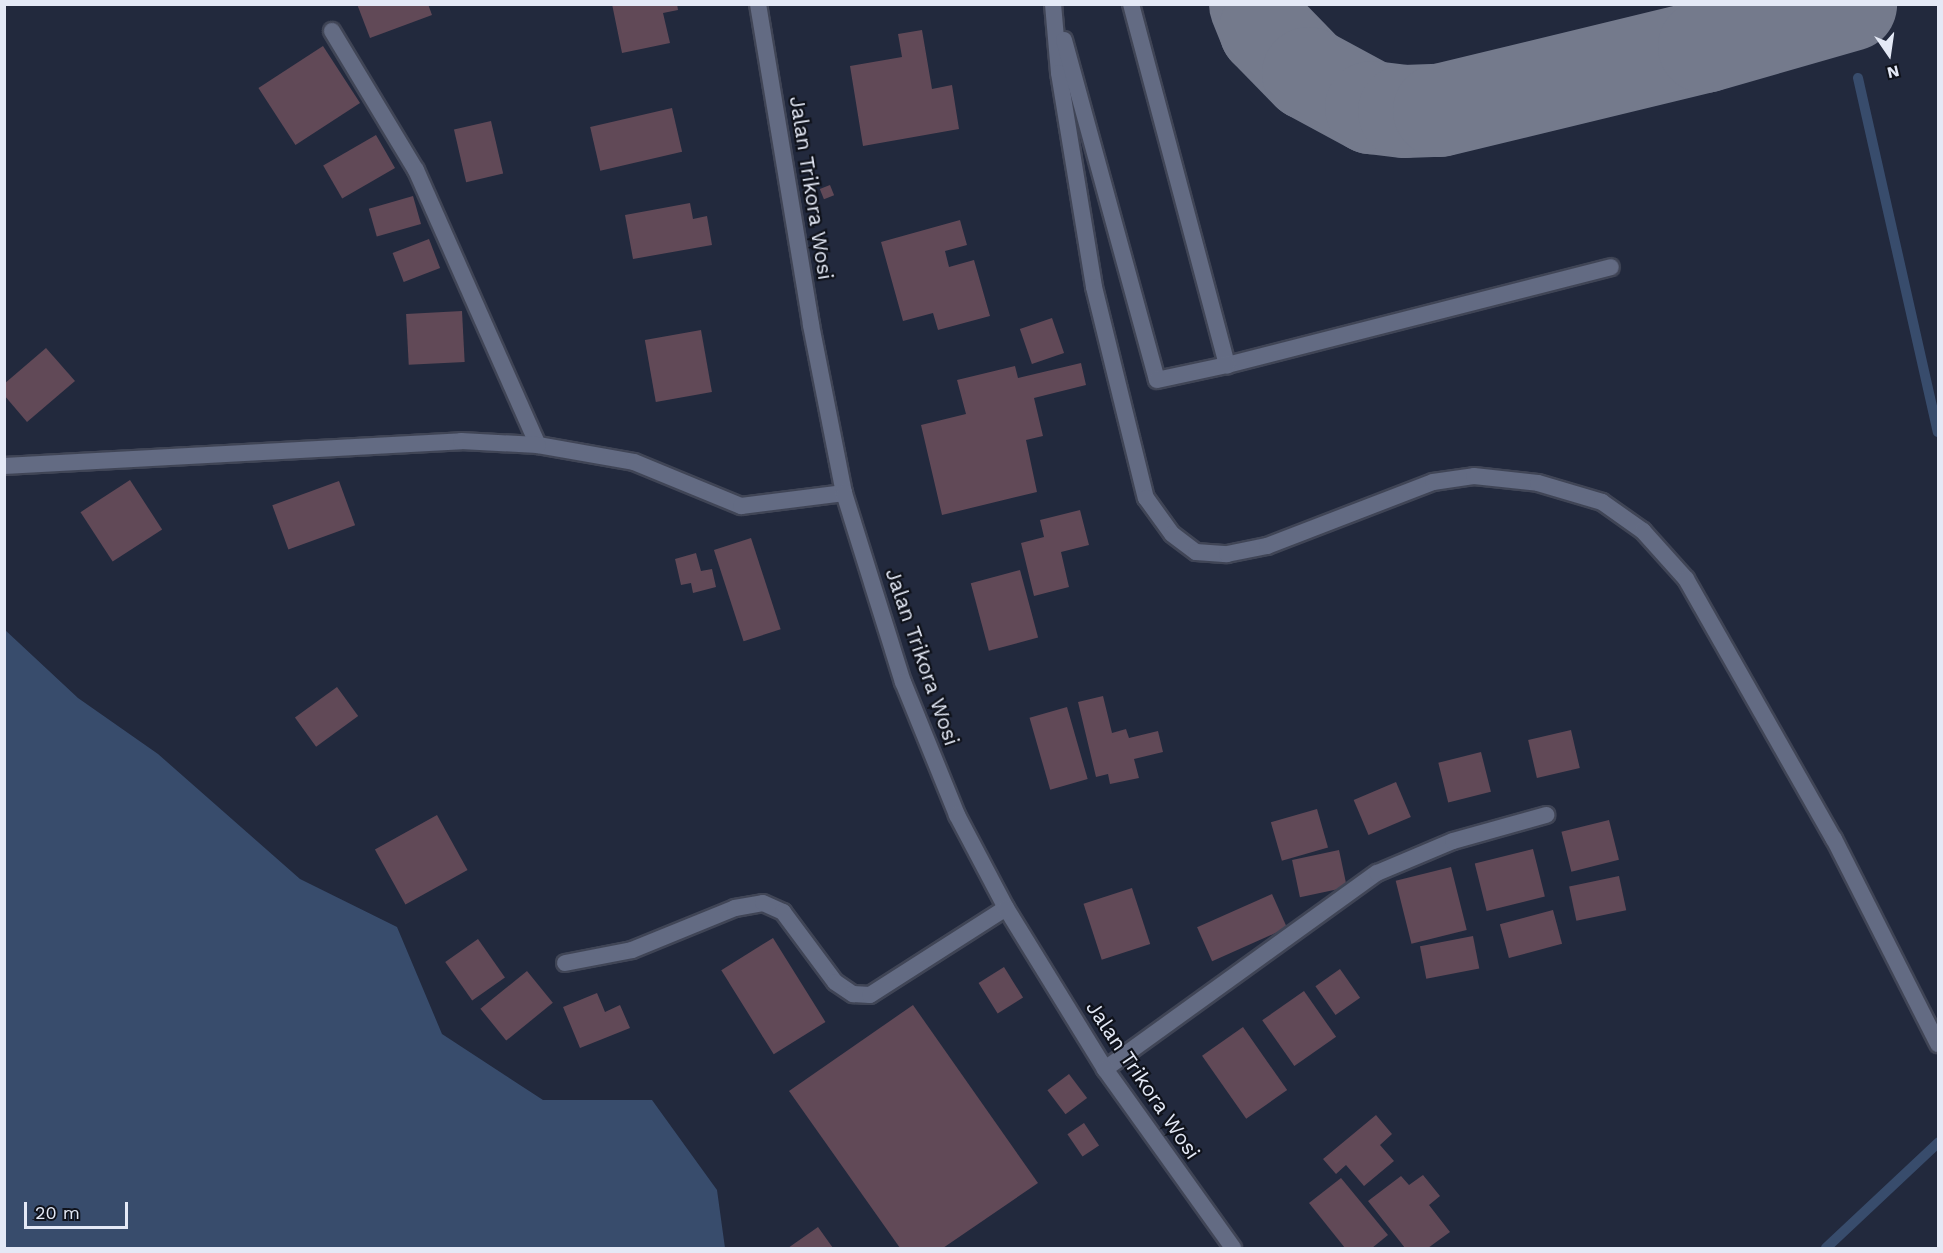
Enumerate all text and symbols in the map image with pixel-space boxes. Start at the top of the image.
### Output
north arrow [1859,24,1919,84]
text: N [1885,61,1901,83]
street label: Jalan Trikora Wosi [784,93,838,283]
street label: Jalan Trikora Wosi [880,564,964,750]
street label: Jalan Trikora Wosi [1080,995,1206,1165]
scale bar [27,1190,130,1228]
text: 20 m [35,1202,80,1223]

